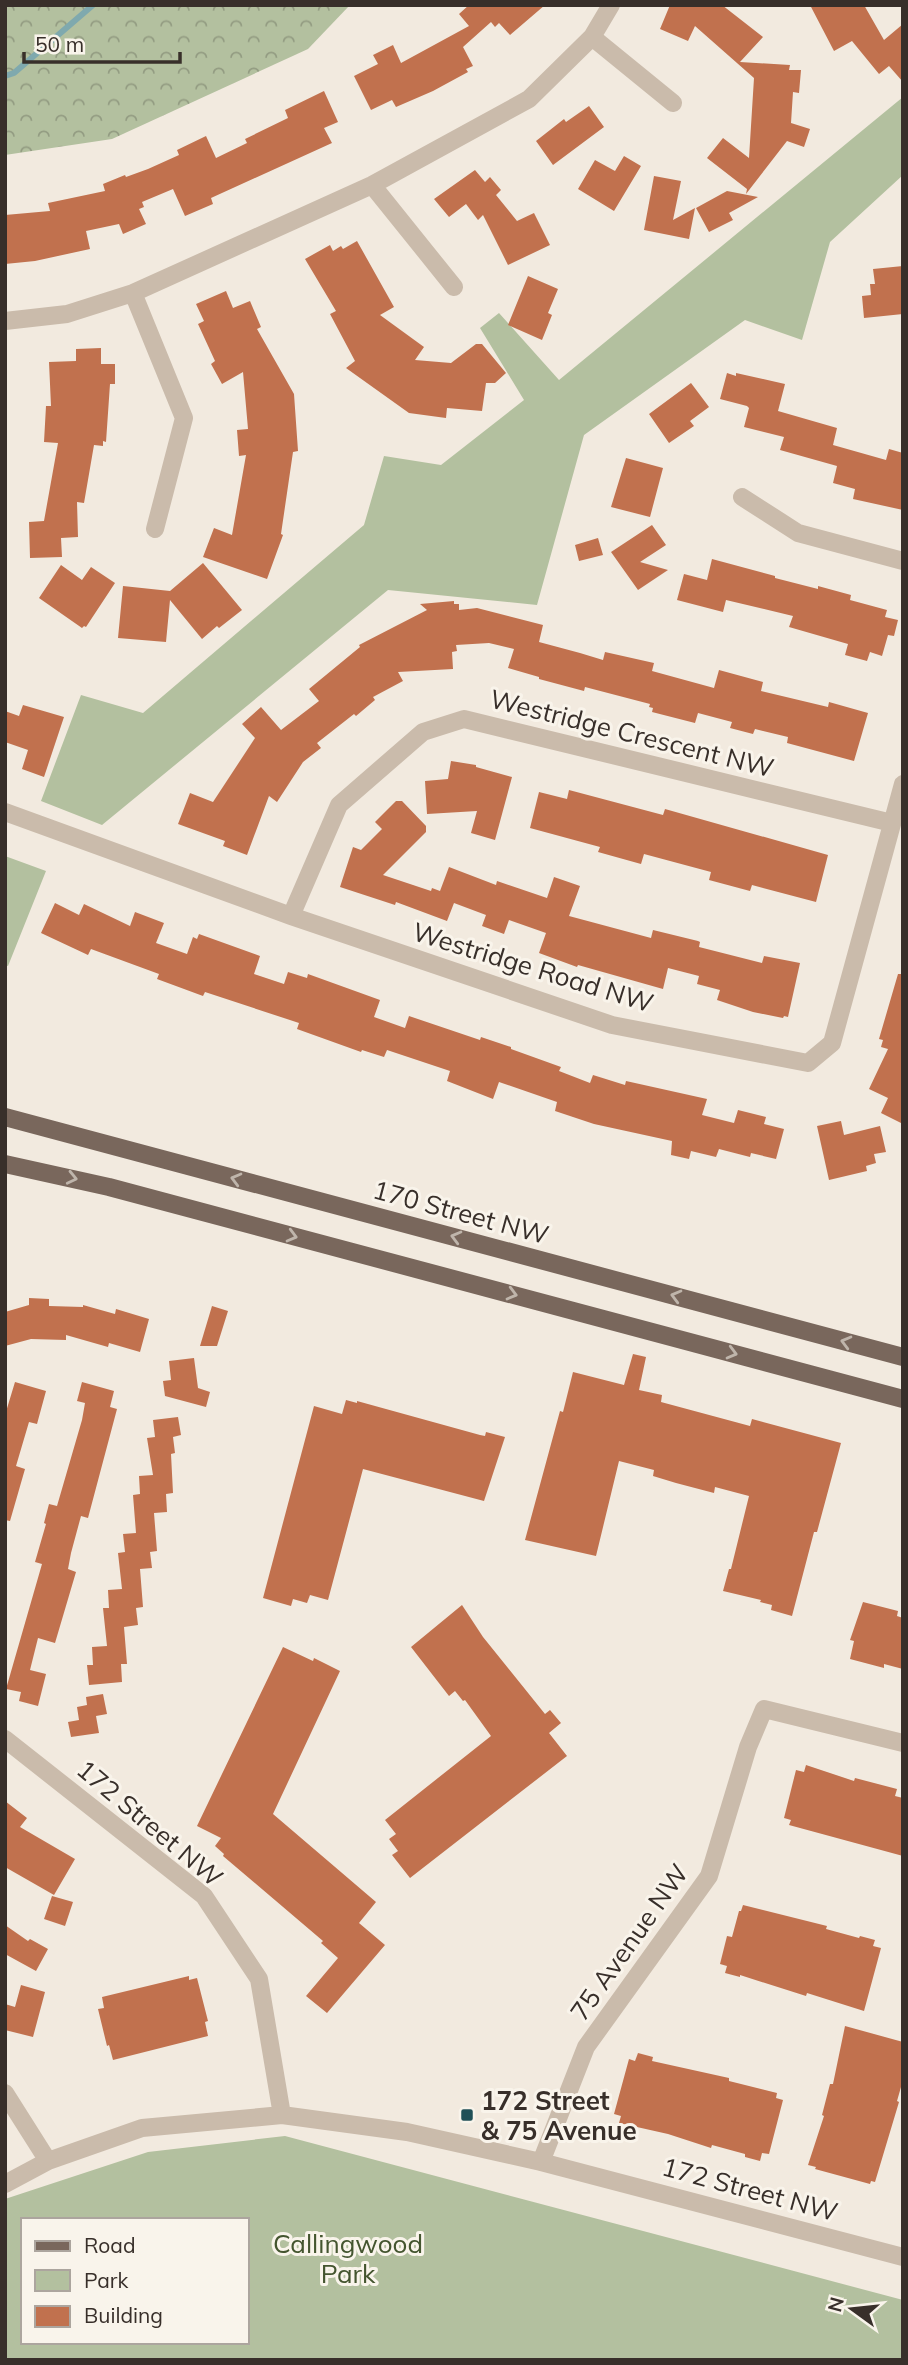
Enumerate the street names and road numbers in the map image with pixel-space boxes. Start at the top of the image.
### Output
street label: Westridge Crescent NW [487,682,778,784]
street label: Westridge Road NW [409,915,657,1019]
street label: 170 Street NW [370,1173,553,1251]
street label: 172 Street NW [70,1752,230,1894]
street label: 75 Avenue NW [563,1857,695,2027]
street label: 172 Street NW [659,2150,842,2228]

